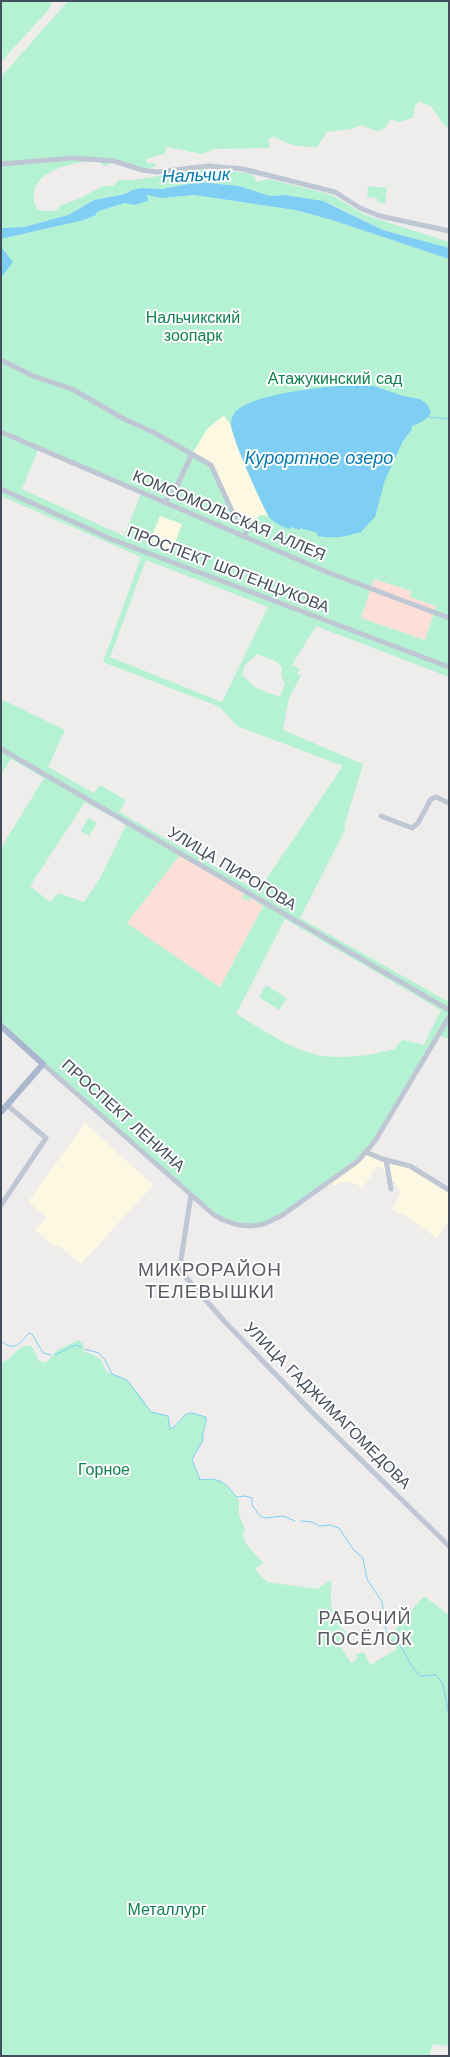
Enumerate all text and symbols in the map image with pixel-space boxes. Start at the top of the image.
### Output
water label: Нальчик [161,164,231,188]
park label: Нальчикский зоопарк [146,308,240,346]
park label: Атажукинский сад [268,369,402,389]
water label: Курортное озеро [245,448,393,470]
street label: КОМСОМОЛЬСКАЯ АЛЛЕЯ [130,467,328,565]
street label: ПРОСПЕКТ ШОГЕНЦУКОВА [124,523,332,617]
street label: УЛИЦА ПИРОГОВА [164,823,300,915]
street label: ПРОСПЕКТ ЛЕНИНА [57,1056,189,1176]
district label: МИКРОРАЙОН ТЕЛЕВЫШКИ [137,1259,283,1303]
street label: УЛИЦА ГАДЖИМАГОМЕДОВА [240,1319,414,1493]
park label: Горное [78,1460,130,1480]
district label: РАБОЧИЙ ПОСЁЛОК [316,1608,414,1650]
park label: Металлург [127,1900,207,1920]

